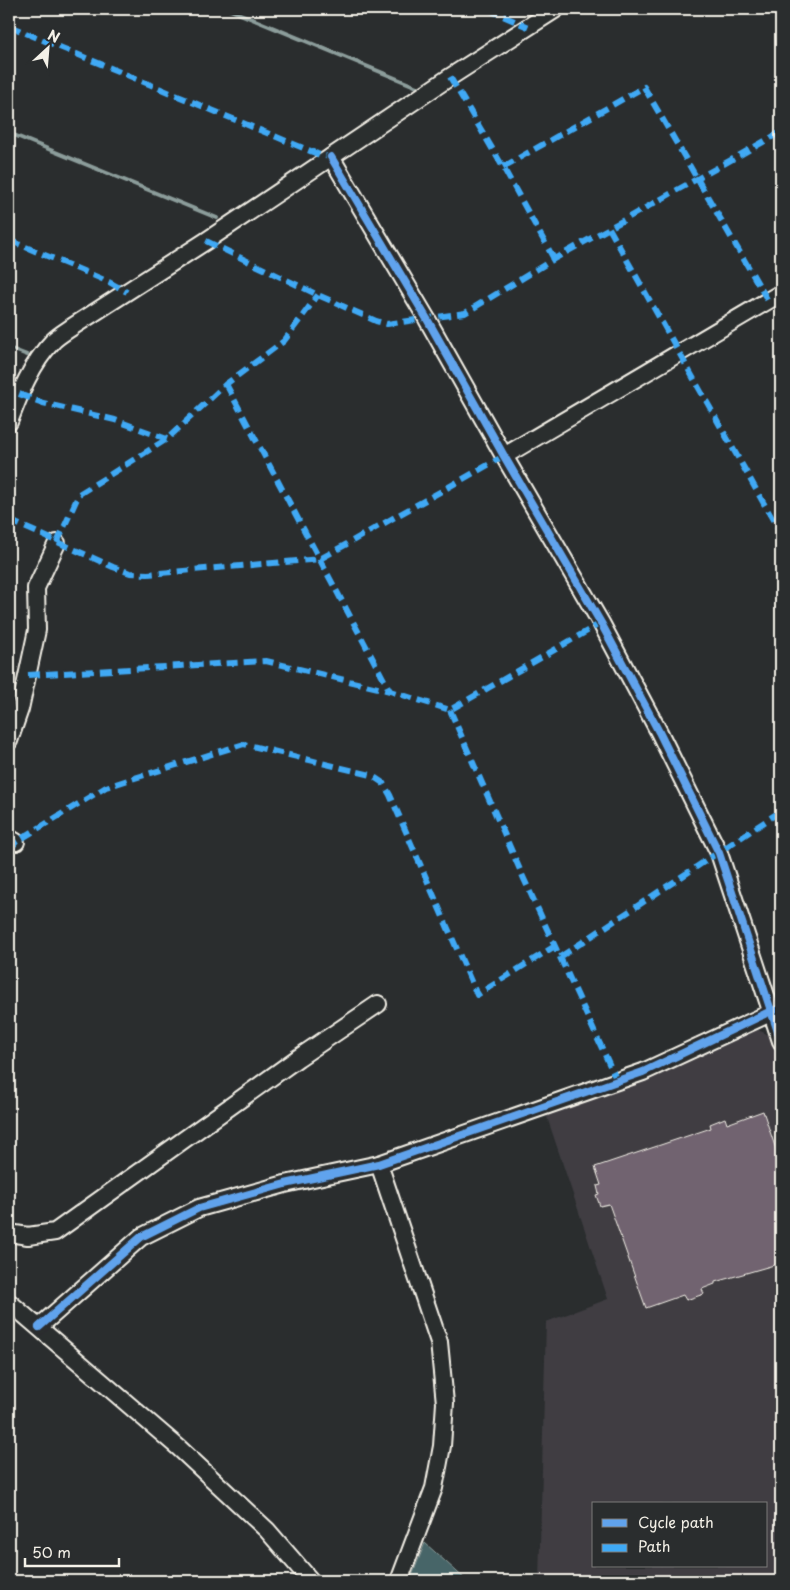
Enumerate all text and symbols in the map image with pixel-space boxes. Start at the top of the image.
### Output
north arrow [22,22,72,72]
text: N [44,24,64,48]
legend [592,1502,768,1568]
text: Cycle path [638,1510,714,1533]
text: Path [638,1534,670,1557]
scale bar [25,1535,119,1567]
text: 50 m [32,1540,71,1563]

